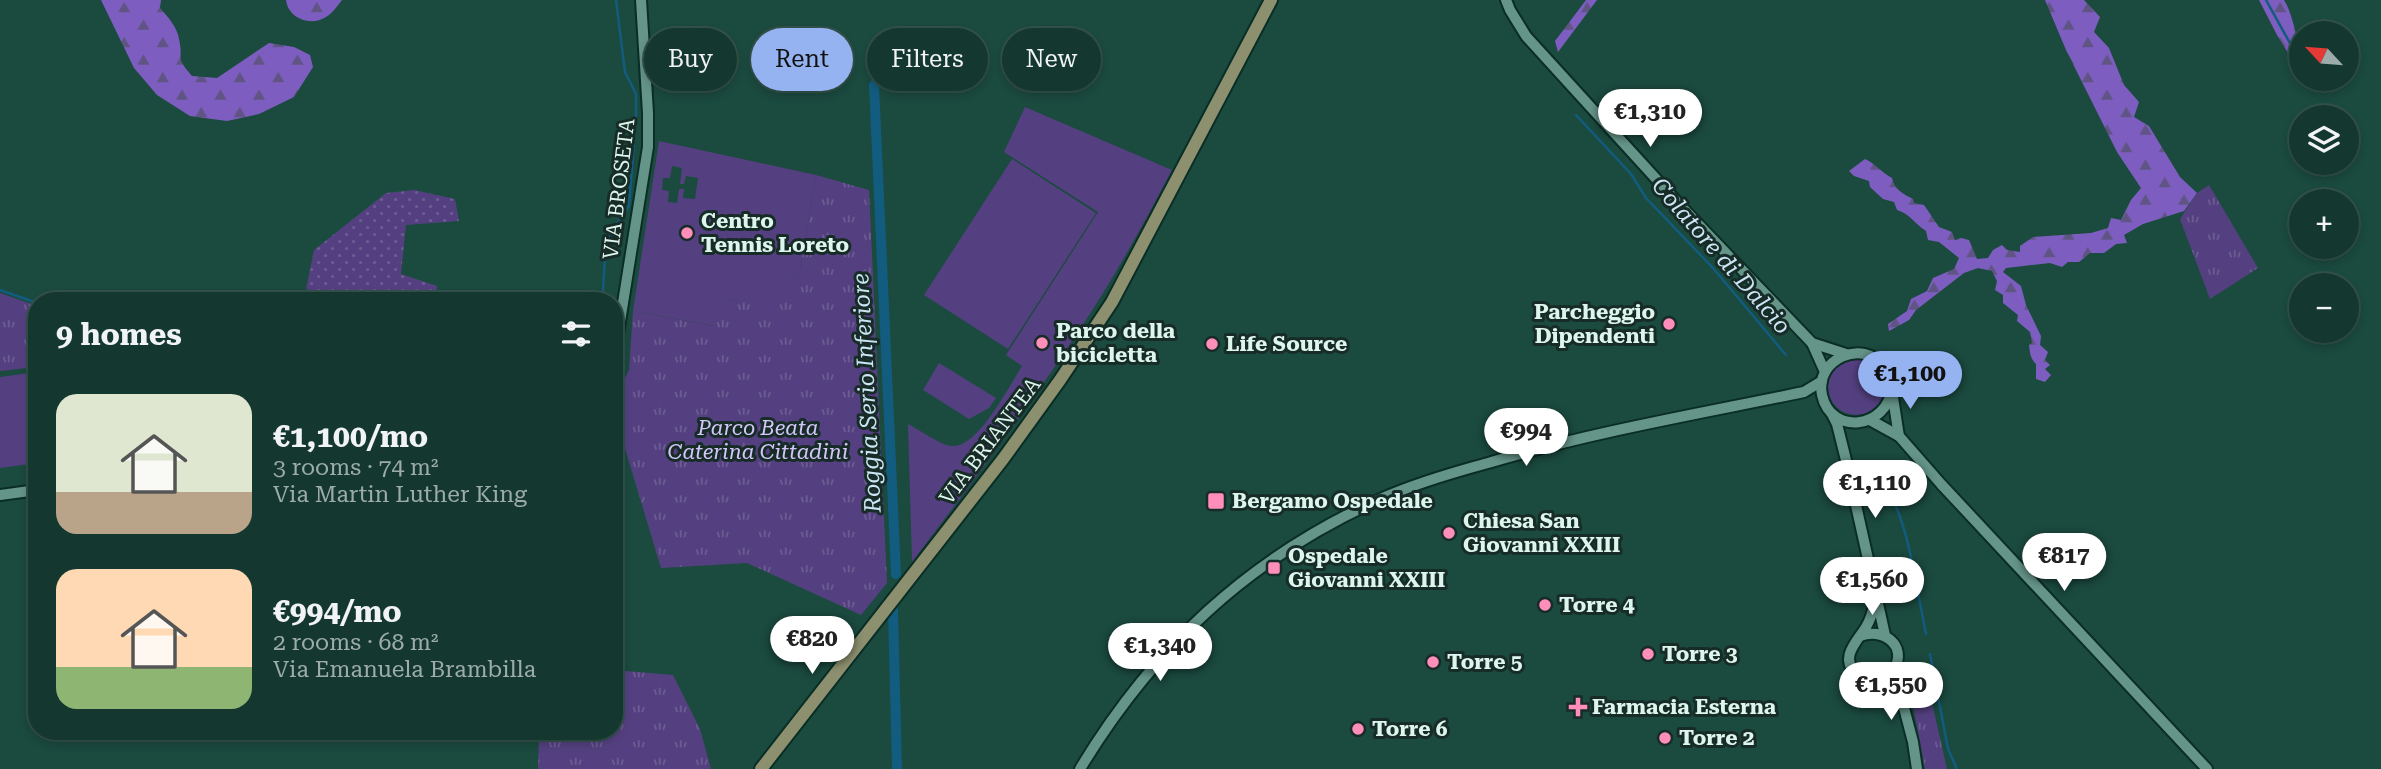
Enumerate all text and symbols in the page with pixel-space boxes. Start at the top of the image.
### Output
north arrow [2289,21,2359,91]
map controls [2289,21,2359,343]
chip: Buy [644,28,737,91]
chip: Rent [751,28,853,91]
chip: Filters [867,28,988,91]
chip: New [1002,28,1101,91]
pin: €1,310 [1593,90,1707,149]
text: €1,310 [1614,98,1686,125]
button: layers [2289,105,2359,175]
street label: VIA BROSETA [598,117,640,261]
water label: Colatore di Dalcio [1646,173,1796,339]
button: + [2289,189,2359,259]
place label: Centro Tennis Loreto [701,209,849,257]
marker: Centro Tennis Loreto [679,225,695,241]
water label: Roggia Serio Inferiore [847,273,887,514]
button: − [2289,273,2359,343]
place label: Parcheggio Dipendenti [1534,300,1655,348]
icon: filters [557,315,595,353]
marker: Parcheggio Dipendenti [1661,316,1677,332]
text: 9 homes [56,317,182,352]
place label: Parco della bicicletta [1056,319,1176,367]
place label: Life Source [1226,332,1347,356]
marker: Parco della bicicletta [1034,335,1050,351]
marker: Life Source [1204,336,1220,352]
pin: €1,100 [1853,352,1967,411]
text: €1,100 [1874,360,1946,387]
street label: VIA BRIANTEA [934,373,1046,509]
pin: €994 [1485,408,1567,468]
park label: Parco Beata Caterina Cittadini [668,416,848,464]
text: €994 [1500,417,1552,444]
text: €1,100/mo [273,419,428,454]
icon: home [112,422,196,506]
text: 3 rooms · 74 m² [273,454,439,481]
pin: €1,110 [1818,461,1932,520]
text: €1,110 [1839,469,1911,496]
text: Via Martin Luther King [273,481,527,508]
place label: Bergamo Ospedale [1232,489,1433,513]
marker: Bergamo Ospedale [1206,491,1226,511]
place label: Chiesa San Giovanni XXIII [1463,509,1620,557]
marker: Chiesa San Giovanni XXIII [1441,525,1457,541]
pin: €817 [2023,534,2105,593]
text: €817 [2038,542,2090,569]
place label: Ospedale Giovanni XXIII [1288,544,1445,592]
pin: €1,560 [1815,558,1929,617]
marker: Ospedale Giovanni XXIII [1266,560,1282,576]
text: €1,560 [1836,566,1908,593]
place label: Torre 4 [1559,593,1635,617]
text: €994/mo [273,594,402,629]
icon: home [112,597,196,681]
marker: Torre 4 [1537,597,1553,613]
pin: €820 [771,616,853,676]
pin: €1,340 [1103,624,1217,683]
text: €820 [786,625,838,652]
text: 2 rooms · 68 m² [273,629,439,656]
text: €1,340 [1124,632,1196,659]
place label: Torre 3 [1662,642,1738,666]
marker: Torre 3 [1640,646,1656,662]
place label: Torre 5 [1447,650,1523,674]
marker: Torre 5 [1425,654,1441,670]
text: Via Emanuela Brambilla [273,656,536,683]
pin: €1,550 [1834,662,1948,722]
text: €1,550 [1855,671,1927,698]
place label: Farmacia Esterna [1592,695,1777,719]
marker: Farmacia Esterna [1570,699,1586,715]
place label: Torre 6 [1372,717,1448,741]
marker: Torre 6 [1350,721,1366,737]
place label: Torre 2 [1679,726,1755,750]
marker: Torre 2 [1657,730,1673,746]

